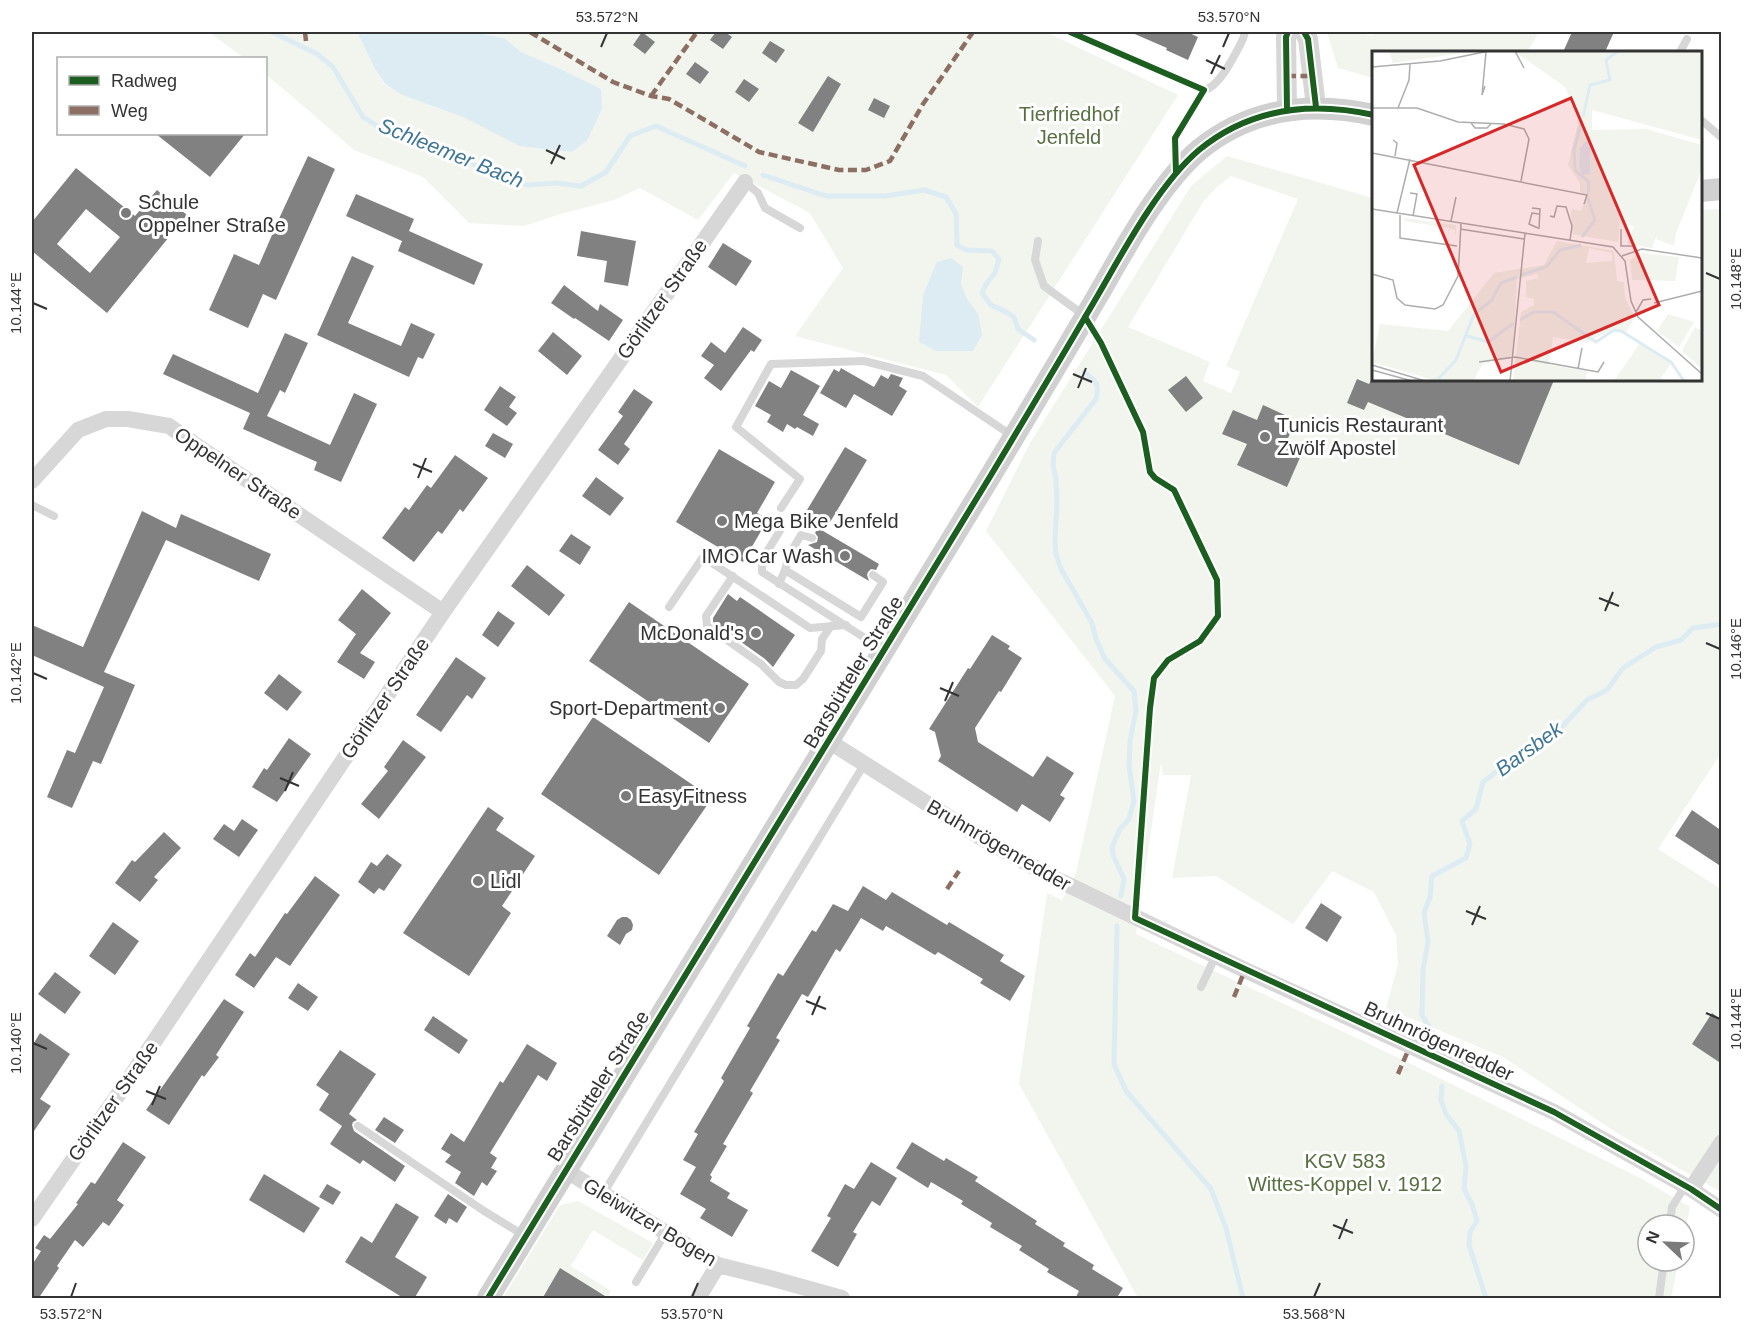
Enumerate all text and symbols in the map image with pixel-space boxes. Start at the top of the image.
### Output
text: 53.572°N [576,8,638,25]
text: 53.570°N [1198,8,1260,25]
inset map [1372,51,1702,381]
legend [57,57,267,135]
text: Radweg [111,71,177,91]
text: Weg [111,101,148,121]
park label: Tierfriedhof Jenfeld [1019,103,1120,148]
water label: Schleemer Bach [375,113,527,192]
place label: Schule Oppelner Straße [138,191,286,236]
marker: Schule Oppelner Straße [119,206,133,220]
street label: Görlitzer Straße [613,235,711,363]
text: 10.148°E [1727,248,1744,310]
text: 10.144°E [7,272,24,334]
place label: Tunicis Restaurant Zwölf Apostel [1277,414,1443,459]
street label: Oppelner Straße [171,423,305,523]
marker: Tunicis Restaurant Zwölf Apostel [1258,430,1272,444]
place label: Mega Bike Jenfeld [734,510,899,532]
marker: Mega Bike Jenfeld [715,514,729,528]
place label: IMO Car Wash [702,545,833,567]
marker: IMO Car Wash [838,549,852,563]
street label: Barsbütteler Straße [799,592,907,752]
text: 10.146°E [1727,618,1744,680]
place label: McDonald's [640,622,744,644]
marker: McDonald's [749,626,763,640]
street label: Görlitzer Straße [336,633,434,763]
text: 10.142°E [7,642,24,704]
place label: Sport-Department [549,697,708,719]
marker: Sport-Department [713,701,727,715]
water label: Barsbek [1491,716,1568,781]
place label: EasyFitness [638,785,747,807]
marker: EasyFitness [619,789,633,803]
street label: Bruhnrögenredder [923,795,1075,895]
place label: Lidl [490,870,521,892]
marker: Lidl [471,874,485,888]
text: 10.144°E [1727,988,1744,1050]
street label: Bruhnrögenredder [1361,997,1518,1085]
street label: Barsbütteler Straße [543,1007,653,1165]
text: 10.140°E [7,1012,24,1074]
street label: Görlitzer Straße [64,1037,162,1165]
park label: KGV 583 Wittes-Koppel v. 1912 [1248,1150,1442,1195]
street label: Gleiwitzer Bogen [580,1174,720,1270]
north arrow [1636,1213,1696,1273]
text: N [1643,1229,1663,1246]
text: 53.572°N [40,1305,102,1322]
text: 53.570°N [661,1305,723,1322]
text: 53.568°N [1283,1305,1345,1322]

